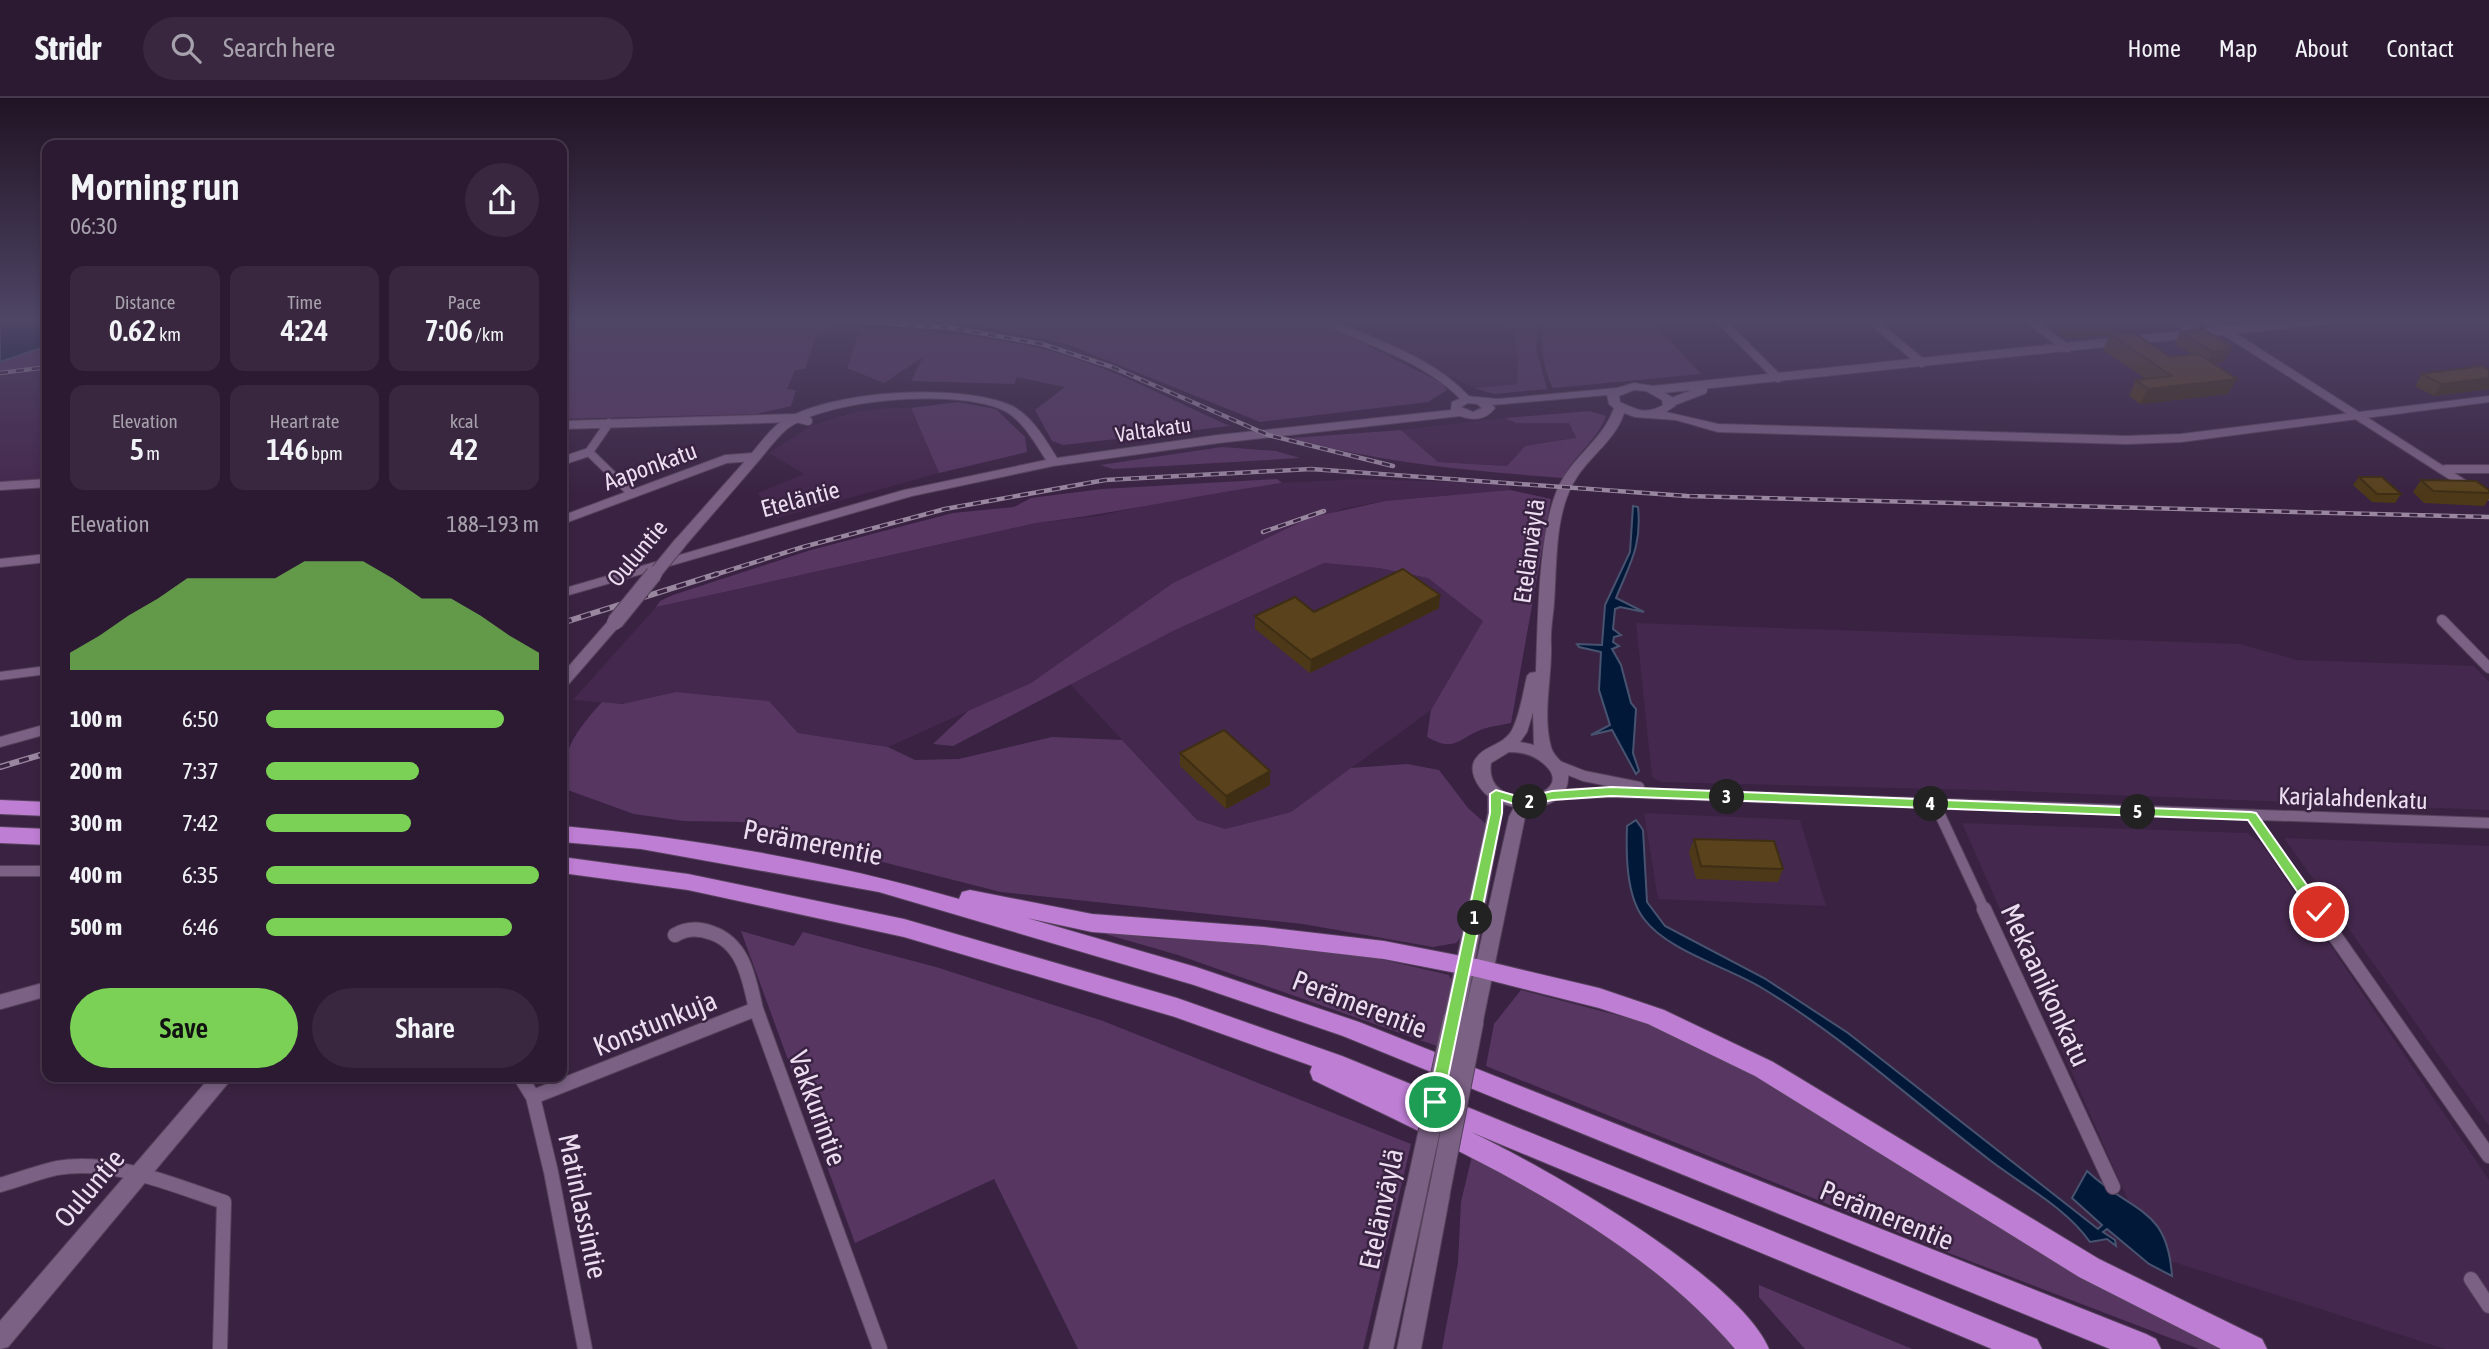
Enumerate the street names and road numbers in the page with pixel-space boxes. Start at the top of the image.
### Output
street label: Valtakatu [1114,412,1192,446]
street label: Aaponkatu [600,437,700,495]
street label: Eteläntie [758,476,842,522]
street label: Etelänväylä [1508,497,1550,605]
street label: Ouluntie [601,514,673,592]
street label: Karjalahdenkatu [2278,782,2428,814]
street label: Perämerentie [740,813,886,871]
street label: Mekaanikonkatu [1994,899,2098,1071]
street label: Perämerentie [1288,964,1432,1044]
street label: Konstunkuja [589,984,721,1062]
street label: Vakkurintie [783,1046,853,1170]
street label: Matinlassintie [552,1131,614,1281]
street label: Ouluntie [47,1143,131,1233]
street label: Etelänväylä [1353,1146,1409,1272]
street label: Perämerentie [1815,1174,1959,1256]

